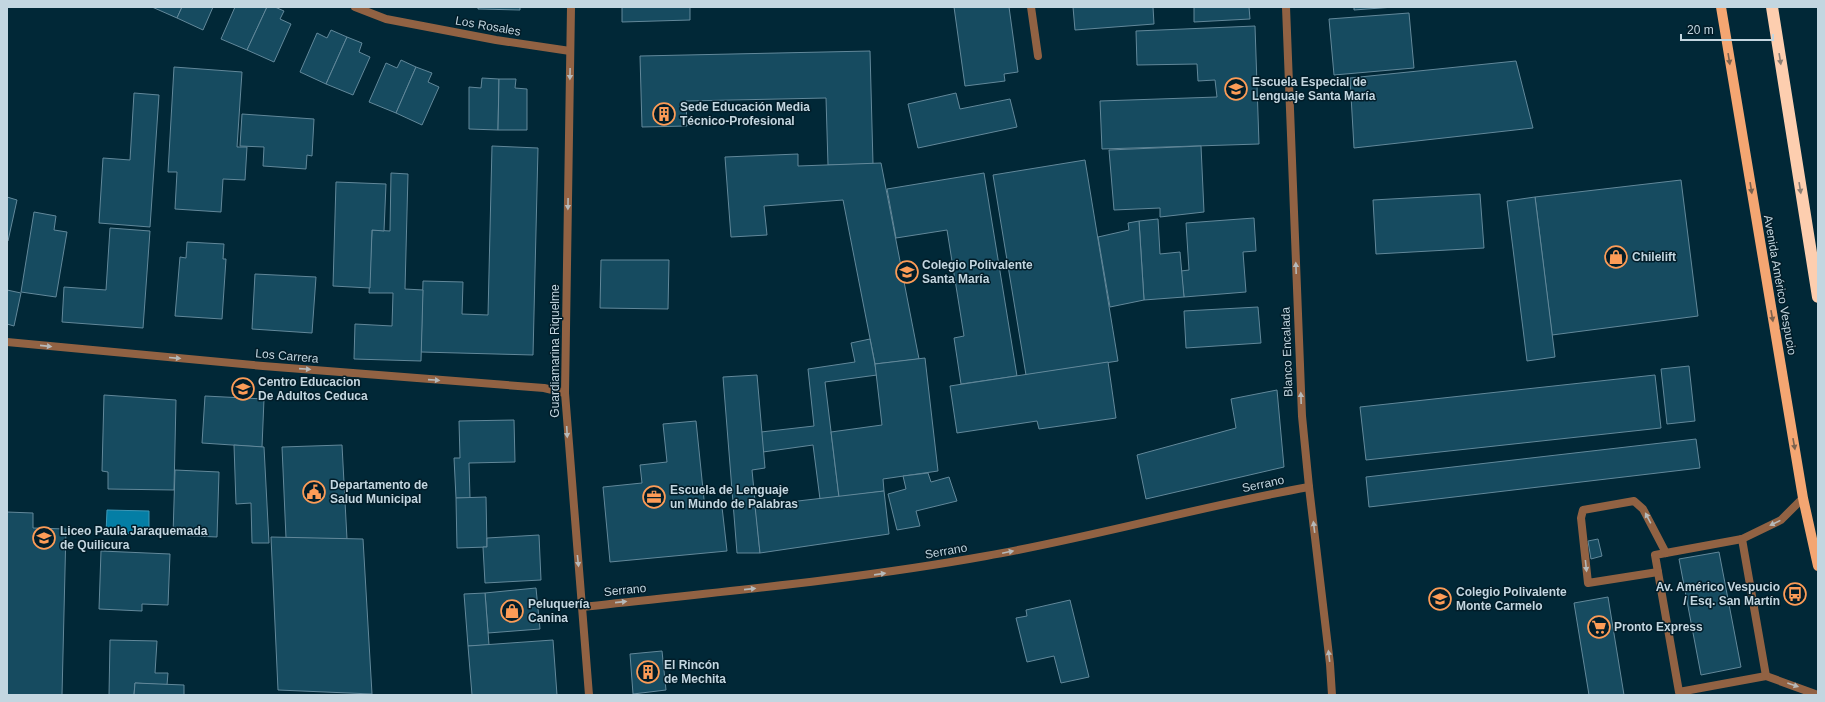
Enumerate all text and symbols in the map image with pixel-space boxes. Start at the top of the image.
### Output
street label: Los Rosales [454,13,522,39]
scale bar [1681,16,1773,42]
text: 20 m [1687,23,1714,37]
one-way arrow [1726,53,1732,65]
one-way arrow [1777,53,1783,66]
one-way arrow [567,68,573,81]
place label: Escuela Especial de Lenguaje Santa María [1252,75,1376,103]
school or university icon: Escuela Especial de Lenguaje Santa María [1223,76,1249,102]
place label: Sede Educación Media Técnico-Profesional [680,100,810,128]
building icon: Sede Educación Media Técnico-Profesional [651,101,677,127]
one-way arrow [1748,181,1754,194]
one-way arrow [1797,182,1803,194]
one-way arrow [565,198,571,211]
street label: Avenida Américo Vespucio [1761,214,1799,356]
shop icon: Chilelift [1603,244,1629,270]
place label: Chilelift [1632,250,1676,264]
place label: Colegio Polivalente Santa María [922,258,1033,286]
school or university icon: Colegio Polivalente Santa María [894,259,920,285]
one-way arrow [1293,261,1299,274]
street label: Guardiamarina Riquelme [548,284,562,418]
street label: Blanco Encalada [1278,306,1296,397]
one-way arrow [1769,310,1775,322]
one-way arrow [40,342,52,349]
street label: Los Carrera [255,346,319,366]
one-way arrow [169,355,181,361]
one-way arrow [299,366,311,373]
place label: Centro Educacion De Adultos Ceduca [258,375,368,403]
school or university icon: Centro Educacion De Adultos Ceduca [230,376,256,402]
one-way arrow [428,376,440,383]
one-way arrow [1298,391,1304,404]
one-way arrow [564,426,571,438]
one-way arrow [1791,438,1797,450]
street label: Serrano [1241,473,1286,495]
place label: Departamento de Salud Municipal [330,478,428,506]
public building icon: Departamento de Salud Municipal [301,479,327,505]
place label: Escuela de Lenguaje un Mundo de Palabras [670,483,798,511]
office icon: Escuela de Lenguaje un Mundo de Palabras [641,484,667,510]
one-way arrow [1645,512,1651,524]
one-way arrow [1770,520,1781,526]
one-way arrow [1310,521,1317,533]
place label: Liceo Paula Jaraquemada de Quilicura [60,524,208,552]
school or university icon: Liceo Paula Jaraquemada de Quilicura [31,525,57,551]
street label: Serrano [924,540,969,562]
one-way arrow [1001,548,1014,554]
one-way arrow [575,555,581,567]
one-way arrow [1583,560,1589,572]
one-way arrow [873,571,886,577]
place label: Av. Américo Vespucio / Esq. San Martín [1656,580,1780,608]
street label: Serrano [603,581,647,599]
bus stop icon: Av. Américo Vespucio / Esq. San Martín [1782,581,1808,607]
place label: Colegio Polivalente Monte Carmelo [1456,585,1567,613]
one-way arrow [744,586,756,592]
school or university icon: Colegio Polivalente Monte Carmelo [1427,586,1453,612]
place label: Peluquería Canina [528,597,590,625]
shop icon: Peluquería Canina [499,598,525,624]
one-way arrow [615,599,627,606]
supermarket icon: Pronto Express [1586,614,1612,640]
place label: Pronto Express [1614,620,1703,634]
one-way arrow [1326,650,1332,662]
place label: El Rincón de Mechita [664,658,726,686]
building icon: El Rincón de Mechita [635,659,661,685]
one-way arrow [1787,682,1799,688]

